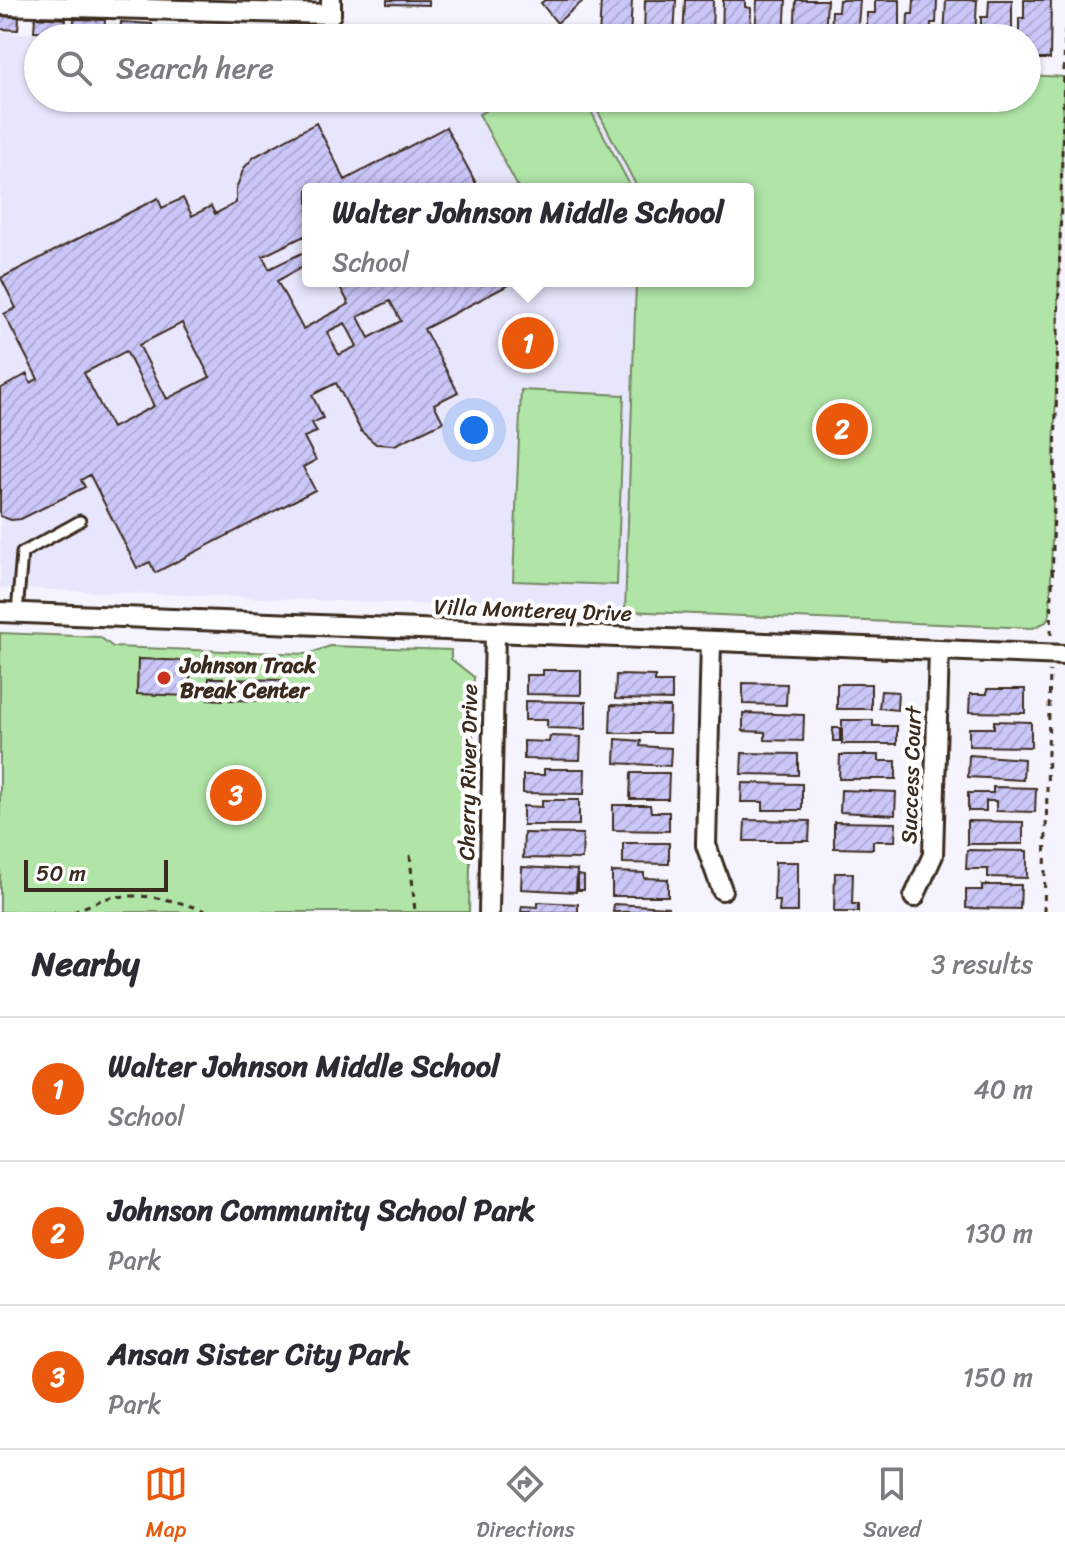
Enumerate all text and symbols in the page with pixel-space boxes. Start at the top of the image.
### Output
search box [24,24,1041,112]
text: Search here [116,41,274,95]
icon: search [52,46,96,90]
popup [302,183,754,287]
text: Walter Johnson Middle School [332,185,724,239]
text: School [332,239,409,285]
pin: 1 [502,313,554,373]
pin: 2 [816,399,868,459]
your location [454,410,494,450]
street label: Villa Monterey Drive [433,587,633,633]
place label: Johnson Track Break Center [178,646,317,710]
marker: Johnson Track Break Center [155,669,173,687]
street label: Cherry River Drive [447,683,489,861]
street label: Success Court [889,704,933,845]
pin: 3 [210,765,262,825]
text: 50 m [36,854,86,893]
scale bar [24,856,168,892]
text: Nearby [32,934,140,994]
text: 3 results [931,941,1033,987]
text: Walter Johnson Middle School [108,1039,499,1093]
text: 1 [52,1066,64,1112]
text: 40 m [974,1066,1033,1112]
text: School [108,1093,185,1139]
text: Johnson Community School Park [108,1183,535,1237]
text: 2 [50,1210,66,1256]
text: 130 m [964,1210,1033,1256]
text: Park [108,1237,161,1283]
text: Ansan Sister City Park [108,1327,410,1381]
text: 3 [51,1354,65,1400]
text: 150 m [963,1354,1033,1400]
text: Park [108,1381,161,1427]
tab: Map [144,1462,188,1549]
tab: Directions [476,1462,575,1549]
tab: Saved [863,1462,921,1549]

